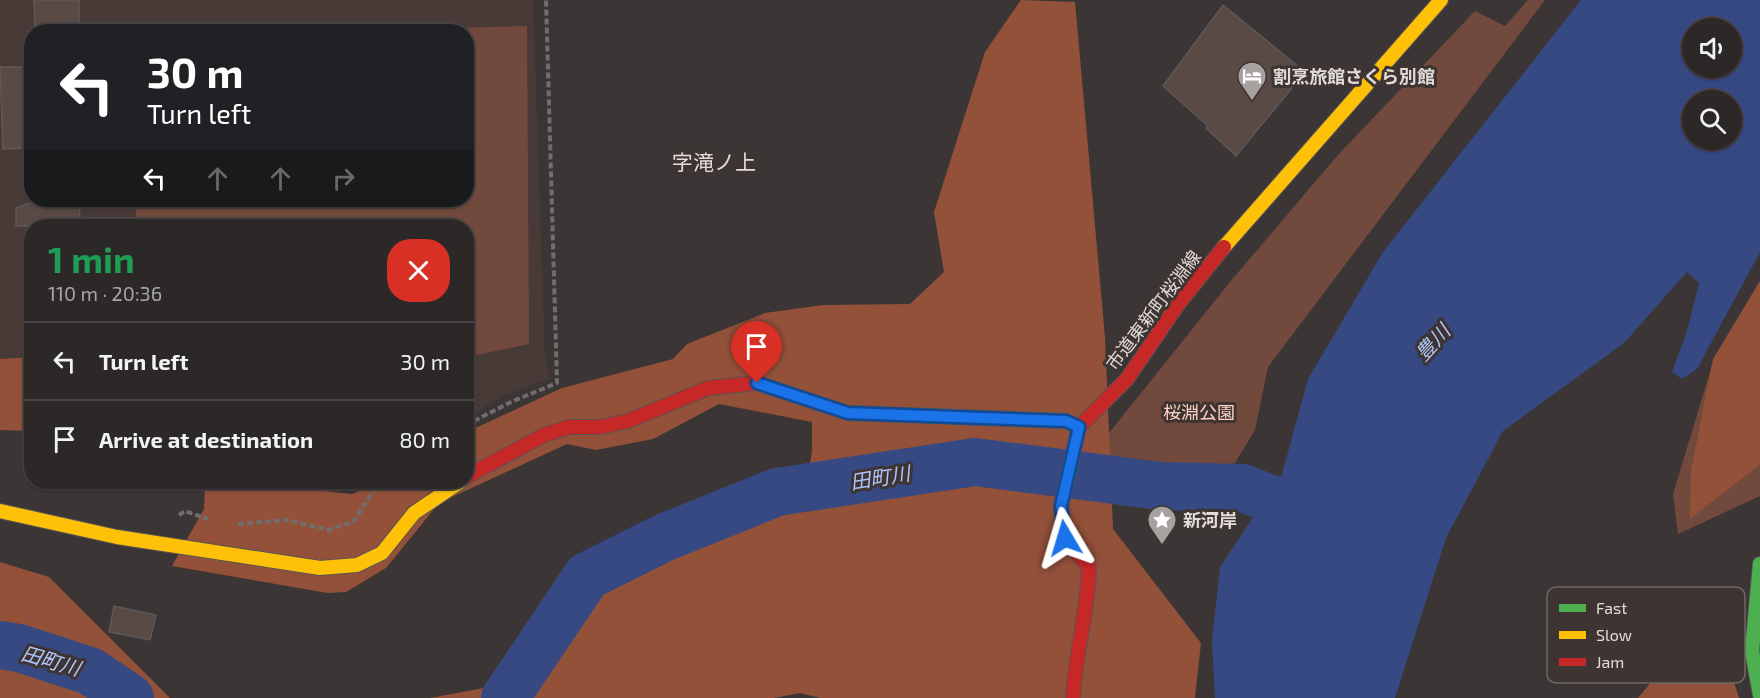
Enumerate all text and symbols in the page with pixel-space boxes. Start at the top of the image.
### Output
map controls [1682,18,1742,150]
button: sound [1682,18,1742,78]
text: 30 m [147,46,243,96]
icon: left [48,48,126,126]
hotel icon: 割烹旅館さくら別館 [1236,60,1268,102]
place label: 割烹旅館さくら別館 [1273,65,1435,87]
button: search [1682,90,1742,150]
text: Turn left [147,97,251,129]
district label: 字滝ノ上 [672,149,756,174]
icon: left [138,162,171,195]
icon: ahead [201,162,234,195]
icon: ahead [264,162,297,195]
icon: right [327,162,360,195]
text: 1 min [48,237,135,280]
button: close [387,239,450,302]
street label: 市道東新町桜淵線 [1101,246,1205,374]
text: 110 m · 20:36 [48,281,162,305]
water label: 豊川 [1410,318,1456,365]
pin [731,321,782,383]
icon: arrive [740,330,773,363]
icon: left [48,345,81,378]
text: Turn left [99,348,188,374]
text: 30 m [400,348,450,374]
park label: 桜淵公園 [1163,401,1235,423]
icon: arrive [48,423,81,456]
text: Arrive at destination [99,426,313,452]
text: 80 m [399,426,450,452]
water label: 田町川 [848,460,913,494]
place icon: 新河岸 [1146,504,1178,546]
position arrow [1033,506,1097,570]
place label: 新河岸 [1183,509,1237,531]
legend [1547,587,1745,683]
text: Fast [1596,598,1627,617]
text: Slow [1596,625,1632,644]
water label: 田町川 [19,640,85,680]
text: Jam [1596,652,1624,671]

